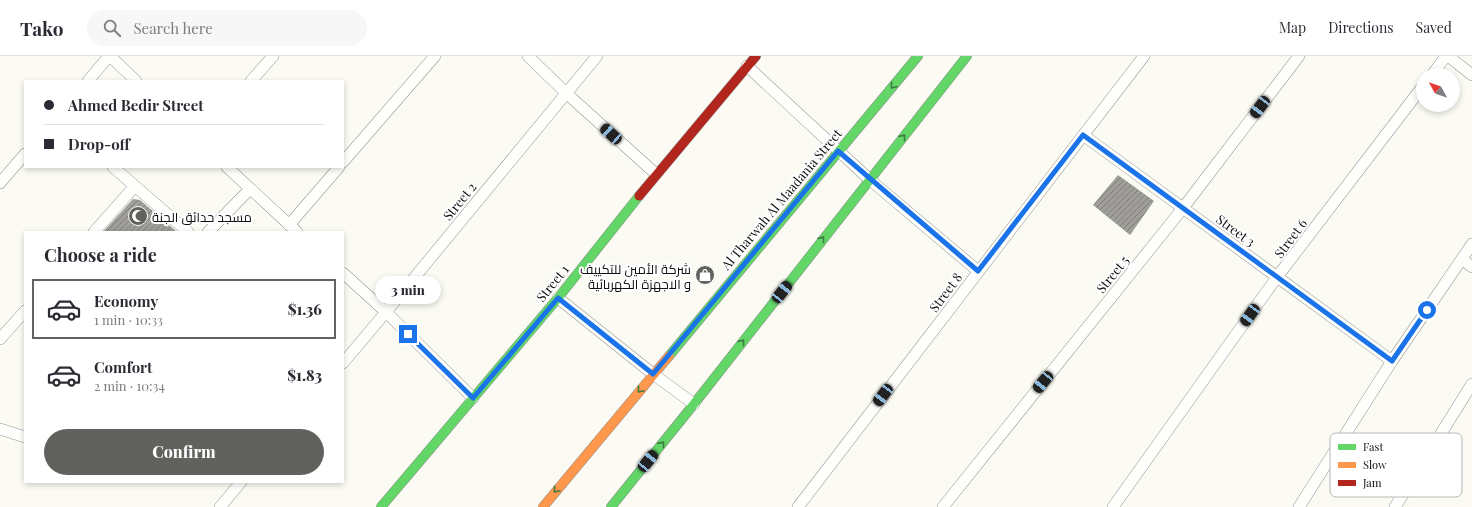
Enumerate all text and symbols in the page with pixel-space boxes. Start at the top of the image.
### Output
search box [87,10,367,46]
text: Tako [20,15,63,41]
icon: search [101,17,123,39]
text: Search here [133,18,213,38]
text: Map [1279,18,1306,37]
text: Directions [1328,18,1394,37]
text: Saved [1416,18,1452,37]
north arrow [1416,68,1460,112]
map controls [1416,68,1460,112]
one-way arrow [890,81,897,89]
car [1248,94,1272,120]
text: Ahmed Bedir Street [68,95,203,115]
car [598,122,624,146]
street label: Al Tharwah Al Maadania Street [716,125,845,274]
text: Drop-off [68,134,130,154]
one-way arrow [898,135,905,142]
street label: Street 2 [439,178,479,224]
mosque icon: مسجد حدائق الجنة [127,205,149,227]
place label: مسجد حدائق الجنة [152,208,252,225]
street label: Street 3 [1213,210,1259,250]
street label: Street 6 [1270,215,1310,261]
one-way arrow [818,237,825,244]
text: Choose a ride [44,243,157,267]
street label: Street 5 [1092,252,1132,296]
place label: شركة الأمين للتكييف و الاجهزة الكهربائية [580,260,691,292]
street label: Street 1 [532,261,572,305]
shop icon: شركة الأمين للتكييف و الاجهزة الكهربائية [694,264,716,286]
street label: Street 8 [925,269,965,315]
callout: 3 min [375,276,441,304]
car [770,279,794,305]
text: 3 min [391,281,425,298]
icon: car [46,291,82,327]
text: Economy [94,291,158,311]
text: $1.36 [288,299,322,319]
route start [1418,301,1436,319]
car [1238,302,1262,328]
text: 1 min · 10:33 [94,311,163,328]
route end [399,325,417,343]
one-way arrow [738,339,745,346]
icon: car [46,357,82,393]
text: Comfort [94,357,152,377]
text: $1.83 [287,365,322,385]
car [1031,369,1055,395]
text: 2 min · 10:34 [94,377,165,394]
car [871,382,895,408]
one-way arrow [637,386,644,393]
button: Confirm [44,429,324,475]
legend [1330,433,1462,497]
text: Fast [1363,439,1383,454]
one-way arrow [657,441,664,448]
car [636,448,660,474]
text: Slow [1363,457,1387,472]
text: Jam [1362,475,1382,490]
one-way arrow [554,486,561,493]

